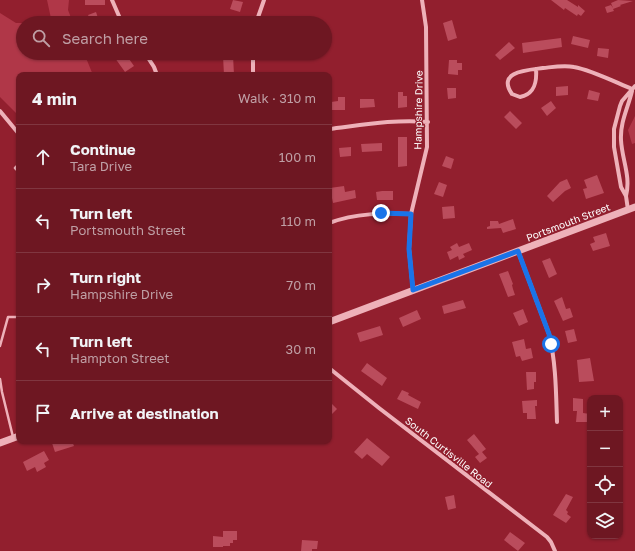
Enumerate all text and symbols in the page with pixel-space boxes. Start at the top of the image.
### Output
search box [16,16,332,60]
icon: search [30,27,52,49]
text: Search here [62,29,148,47]
street label: Hampshire Drive [411,70,425,150]
text: 4 min [32,88,77,109]
text: Walk · 310 m [238,90,316,106]
text: Continue [70,140,136,158]
icon: ahead [32,146,54,168]
text: 100 m [279,149,316,165]
text: Tara Drive [70,158,132,174]
street label: Portsmouth Street [524,200,612,244]
text: Turn left [70,204,132,222]
route end [372,204,390,222]
icon: left [32,210,54,232]
text: 110 m [281,213,316,229]
text: Portsmouth Street [70,222,186,238]
text: Turn right [70,268,141,286]
icon: right [32,274,54,296]
text: 70 m [286,277,316,293]
text: Hampshire Drive [70,286,173,302]
text: Turn left [70,332,132,350]
route start [542,335,560,353]
icon: left [32,338,54,360]
text: 30 m [286,341,316,357]
text: Hampton Street [70,350,169,366]
map controls [587,395,623,539]
button: + [587,395,623,431]
icon: arrive [32,402,54,424]
text: Arrive at destination [70,404,219,422]
street label: South Curtisville Road [403,414,495,490]
button: − [587,431,623,467]
button: locate [587,467,623,503]
button: layers [587,503,623,539]

